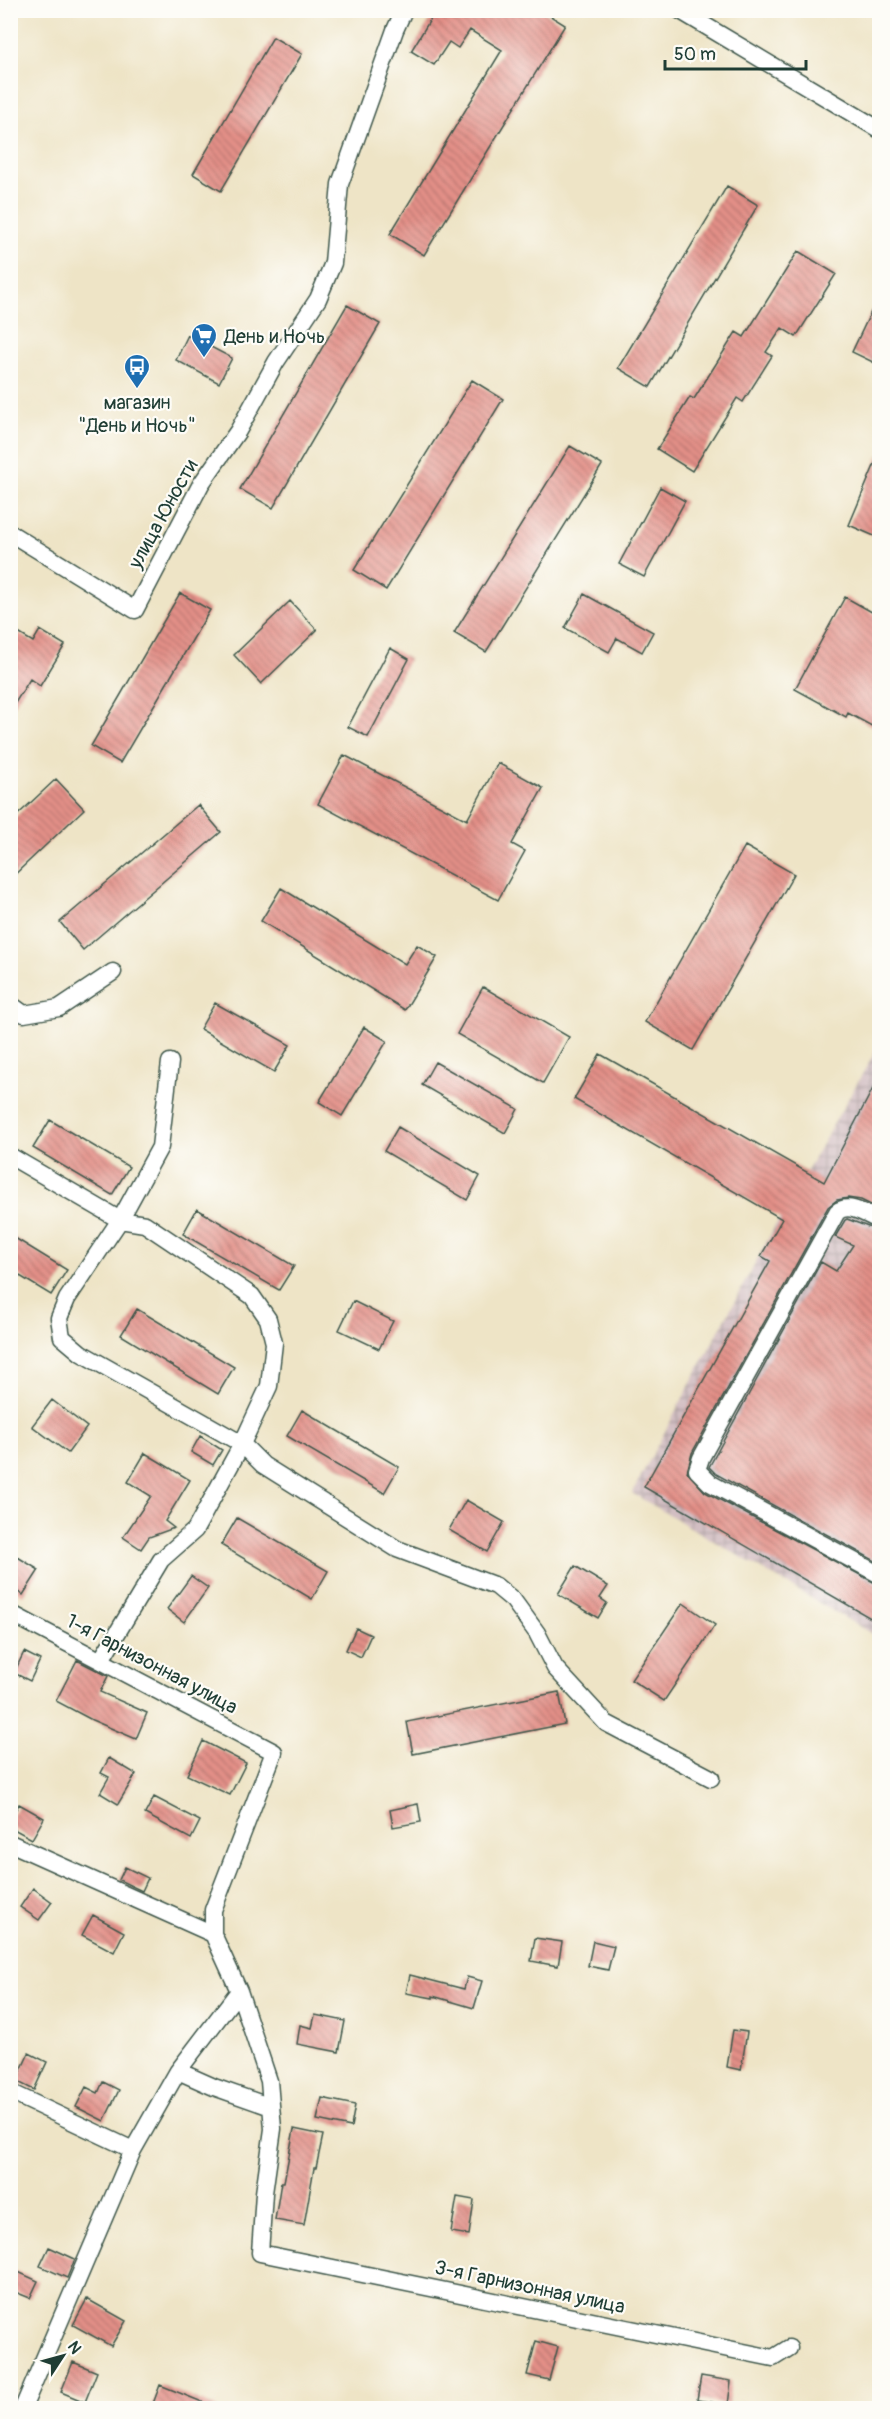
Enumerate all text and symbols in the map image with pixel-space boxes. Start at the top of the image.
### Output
scale bar [665,33,806,71]
text: 50 m [674,43,716,66]
supermarket icon: День и Ночь [189,321,219,359]
place label: День и Ночь [223,324,325,349]
bus stop icon: магазин "День и Ночь" [122,352,152,390]
place label: магазин "День и Ночь" [78,390,196,438]
street label: улица Юности [122,455,203,574]
street label: 1-я Гарнизонная улица [62,1608,242,1720]
street label: 3-я Гарнизонная улица [433,2255,627,2319]
north arrow [33,2326,93,2386]
text: N [63,2338,86,2358]

